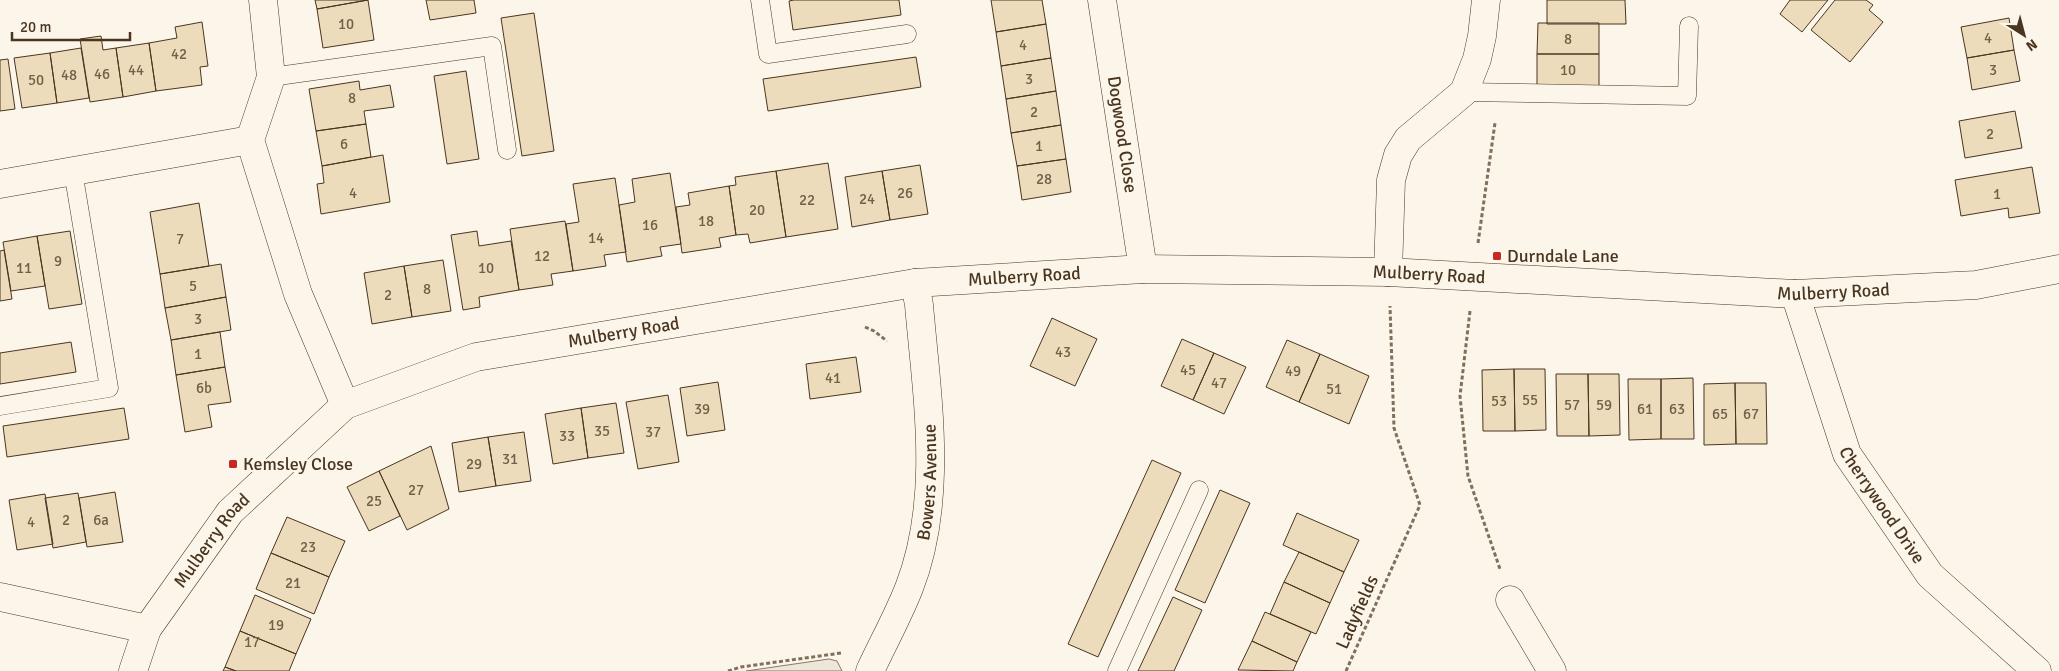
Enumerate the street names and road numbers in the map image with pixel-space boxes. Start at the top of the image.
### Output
street label: Dogwood Close [1103,75,1142,194]
street label: Mulberry Road [1372,261,1486,288]
street label: Mulberry Road [967,262,1081,291]
street label: Mulberry Road [1776,278,1890,305]
street label: Mulberry Road [566,312,681,352]
street label: Bowers Avenue [912,423,941,542]
street label: Cherrywood Drive [1834,444,1930,568]
street label: Mulberry Road [169,488,254,592]
street label: Ladyfields [1331,572,1383,652]

